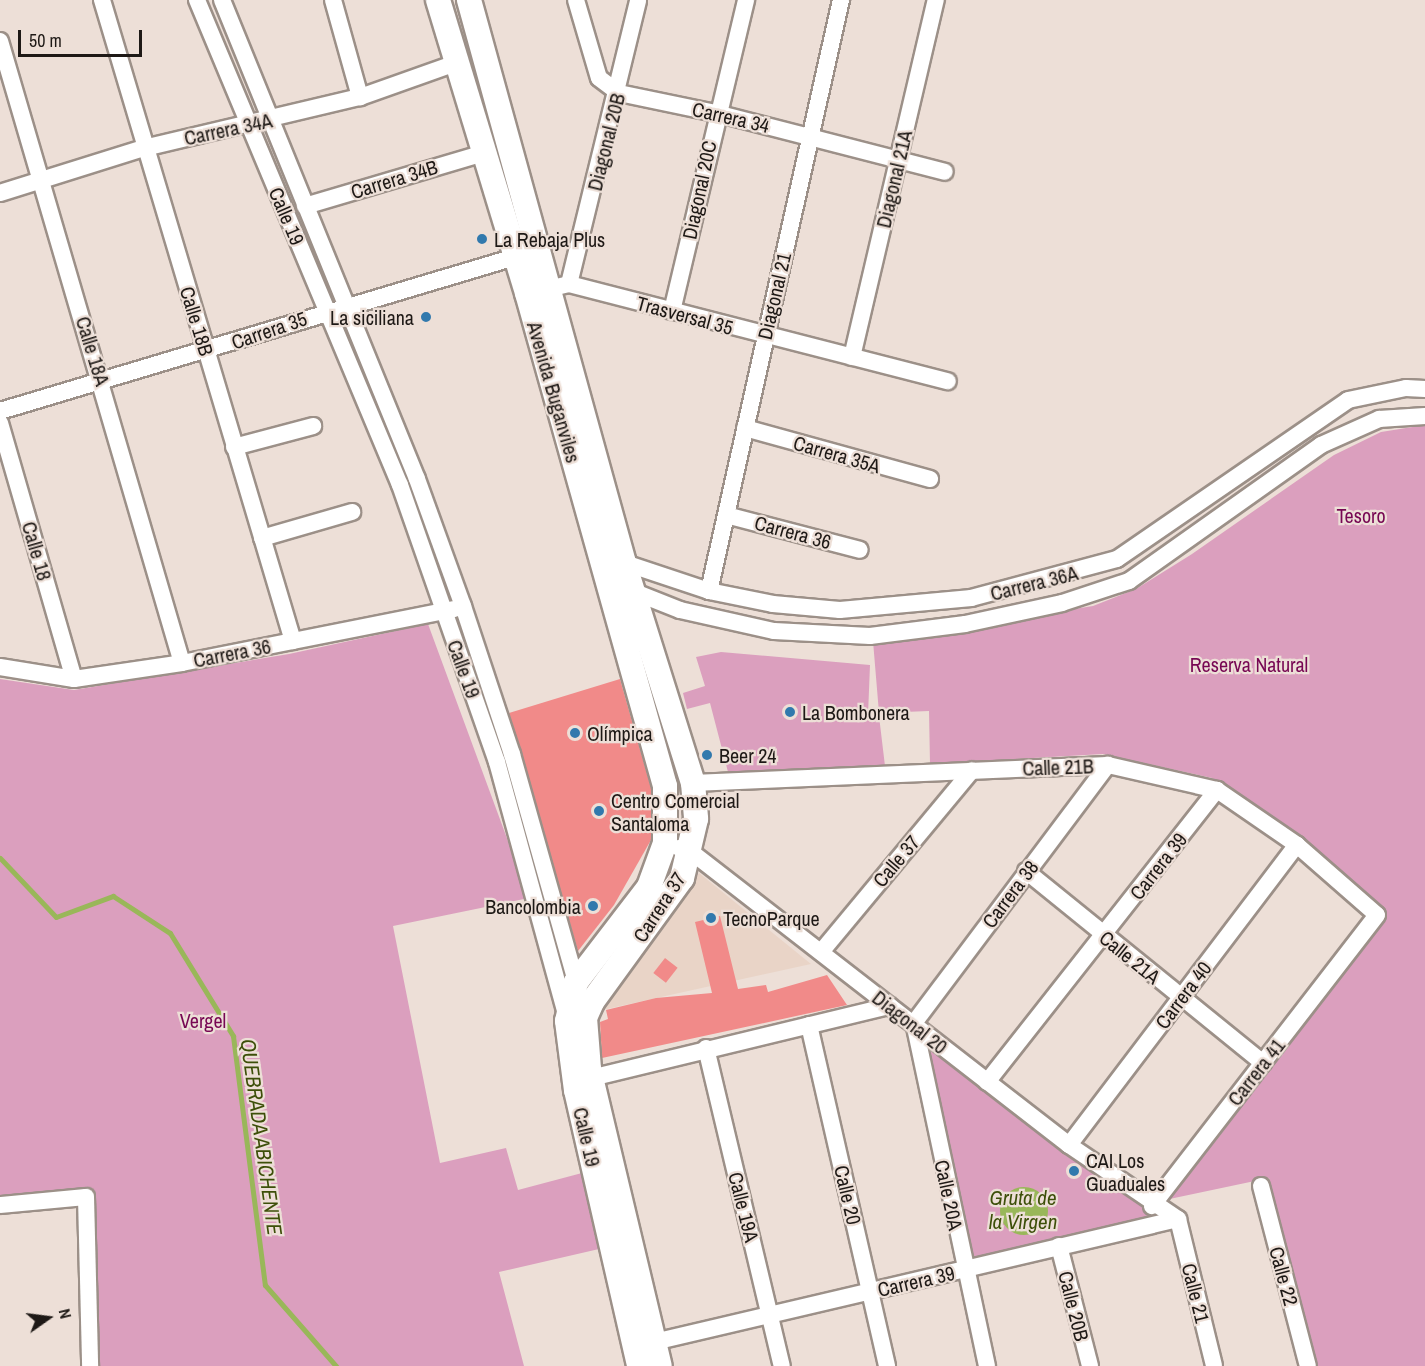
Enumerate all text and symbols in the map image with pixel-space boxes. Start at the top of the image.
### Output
scale bar [21,18,146,56]
text: 50 m [29,28,62,53]
street label: Diagonal 20B [582,91,630,193]
street label: Carrera 34 [690,96,772,138]
street label: Carrera 34A [182,108,274,150]
street label: Diagonal 21A [871,128,917,230]
street label: Diagonal 20C [677,138,721,242]
street label: Carrera 34B [348,154,440,204]
street label: Calle 19 [264,184,310,248]
place label: La Rebaja Plus [494,227,605,251]
marker: La Rebaja Plus [475,232,489,246]
street label: Diagonal 21 [752,250,796,342]
street label: Calle 18B [175,283,219,359]
street label: Trasversal 35 [634,291,736,339]
place label: La siciliana [330,305,414,329]
street label: Carrera 35 [228,306,310,354]
marker: La siciliana [419,310,433,324]
street label: Calle 18A [71,313,115,389]
street label: Avenida Buganviles [522,319,586,465]
street label: Carrera 35A [791,430,883,478]
park label: Tesoro [1336,503,1386,527]
street label: Carrera 36 [752,510,834,554]
street label: Calle 18 [17,519,57,583]
street label: Carrera 36A [988,561,1080,605]
street label: Carrera 36 [191,634,273,672]
street label: Calle 19 [442,637,486,701]
park label: Reserva Natural [1190,652,1308,676]
place label: La Bombonera [802,700,910,724]
marker: La Bombonera [783,705,797,719]
place label: Olímpica [587,721,653,745]
marker: Olímpica [568,726,582,740]
place label: Beer 24 [719,743,776,767]
marker: Beer 24 [700,748,714,762]
street label: Calle 21B [1022,754,1094,780]
place label: Centro Comercial Santaloma [611,788,739,835]
marker: Centro Comercial Santaloma [592,804,606,818]
street label: Carrera 39 [1124,828,1192,904]
street label: Calle 37 [867,830,925,892]
street label: Carrera 38 [977,855,1043,933]
street label: Carrera 37 [628,868,690,946]
place label: Bancolombia [485,894,581,918]
marker: Bancolombia [586,899,600,913]
place label: TecnoParque [723,906,820,930]
marker: TecnoParque [704,911,718,925]
street label: Calle 21A [1095,925,1165,989]
street label: Carrera 40 [1150,956,1216,1034]
street label: Diagonal 20 [868,985,952,1059]
park label: Vergel [180,1008,226,1032]
street label: Carrera 41 [1222,1034,1290,1110]
water label: QUEBRADA ABICHENTE [235,1036,287,1238]
street label: Calle 19 [569,1105,605,1169]
place label: CAI Los Guaduales [1086,1148,1165,1195]
street label: Calle 20A [930,1158,968,1232]
street label: Calle 20 [830,1163,866,1227]
marker: CAI Los Guaduales [1067,1164,1081,1178]
street label: Calle 19A [724,1170,764,1244]
water label: Gruta de la Virgen [989,1185,1057,1235]
street label: Calle 22 [1265,1244,1303,1308]
street label: Carrera 39 [875,1260,957,1302]
street label: Calle 21 [1177,1261,1215,1325]
street label: Calle 20B [1054,1269,1094,1343]
north arrow [18,1288,78,1348]
text: N [54,1306,77,1321]

